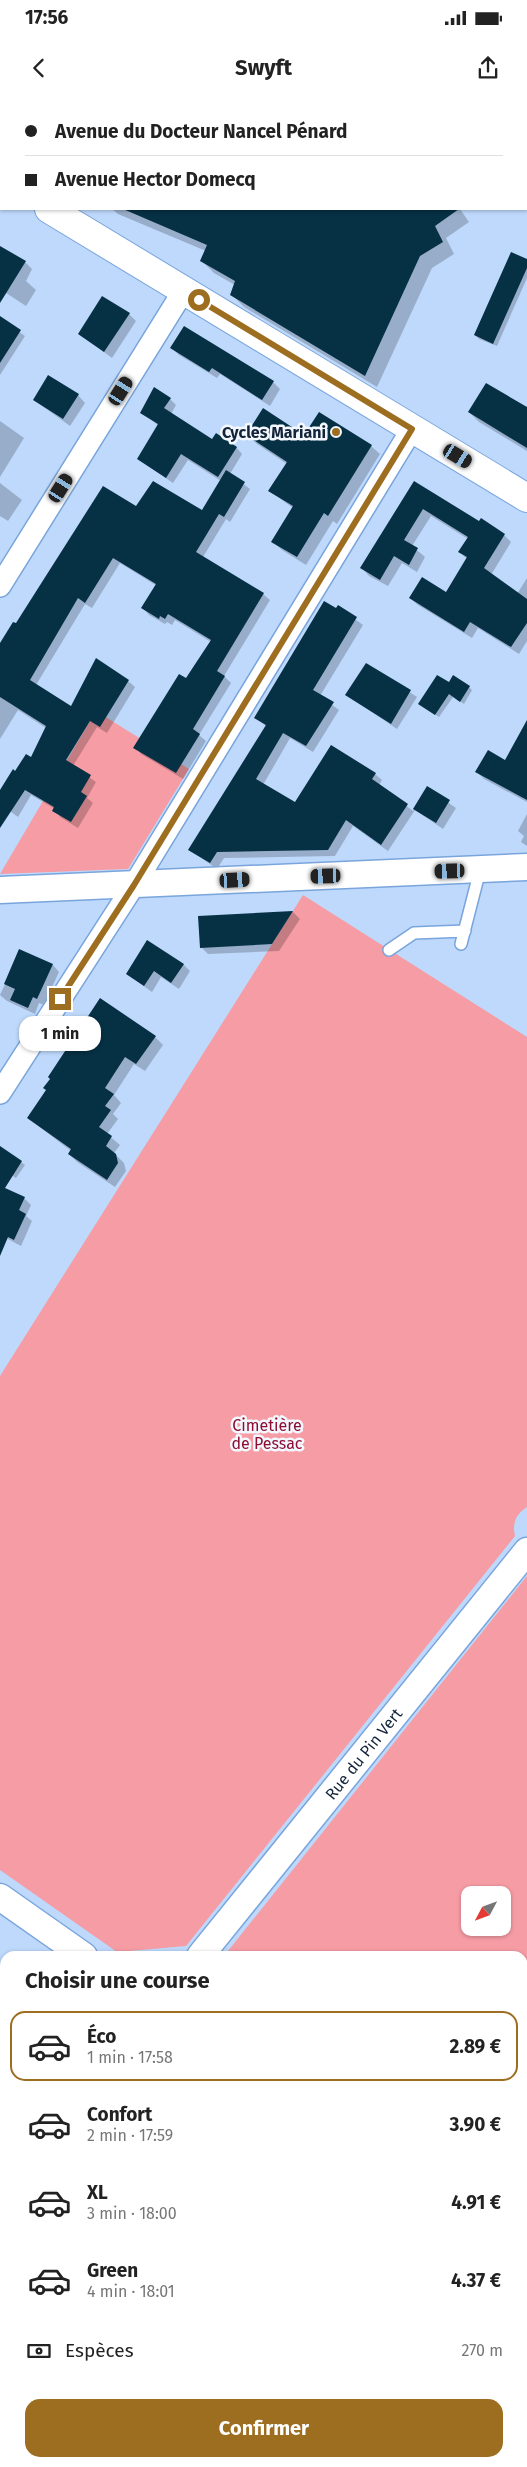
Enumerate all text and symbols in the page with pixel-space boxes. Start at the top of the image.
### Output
text: 17:56 [25,6,68,29]
icon: back [25,54,53,82]
text: Swyft [235,54,292,81]
icon: share [474,54,502,82]
text: Avenue du Docteur Nancel Pénard [55,120,347,143]
text: Avenue Hector Domecq [55,168,256,191]
route start [188,289,210,311]
car [106,374,135,408]
place label: Cycles Mariani [222,423,326,442]
marker: Cycles Mariani [330,426,342,438]
car [441,442,474,470]
car [46,471,75,505]
car [434,863,465,879]
car [310,868,341,884]
car [219,872,250,888]
route end [49,988,71,1010]
callout: 1 min [19,1016,101,1052]
text: 1 min [41,1024,79,1043]
park label: Cimetière de Pessac [231,1416,303,1453]
street label: Rue du Pin Vert [321,1704,406,1803]
north arrow [461,1886,511,1936]
map controls [461,1886,511,1936]
text: Choisir une course [25,1967,210,1994]
icon: car [27,2024,72,2069]
text: Éco [87,2025,116,2048]
text: 2.89 € [450,2035,501,2058]
text: 1 min · 17:58 [87,2048,173,2067]
icon: car [27,2102,72,2147]
text: Confort [87,2103,152,2126]
text: 3.90 € [449,2113,501,2136]
text: 2 min · 17:59 [87,2126,173,2145]
icon: car [27,2180,72,2225]
text: XL [87,2181,108,2204]
text: 4.91 € [451,2191,501,2214]
text: 3 min · 18:00 [87,2204,177,2223]
icon: car [27,2258,72,2303]
text: Green [87,2259,138,2282]
text: 4.37 € [451,2269,501,2292]
text: 4 min · 18:01 [87,2282,175,2301]
icon: cash [25,2337,53,2365]
text: Espèces [65,2339,134,2362]
text: 270 m [461,2341,503,2360]
button: Confirmer [25,2399,503,2457]

